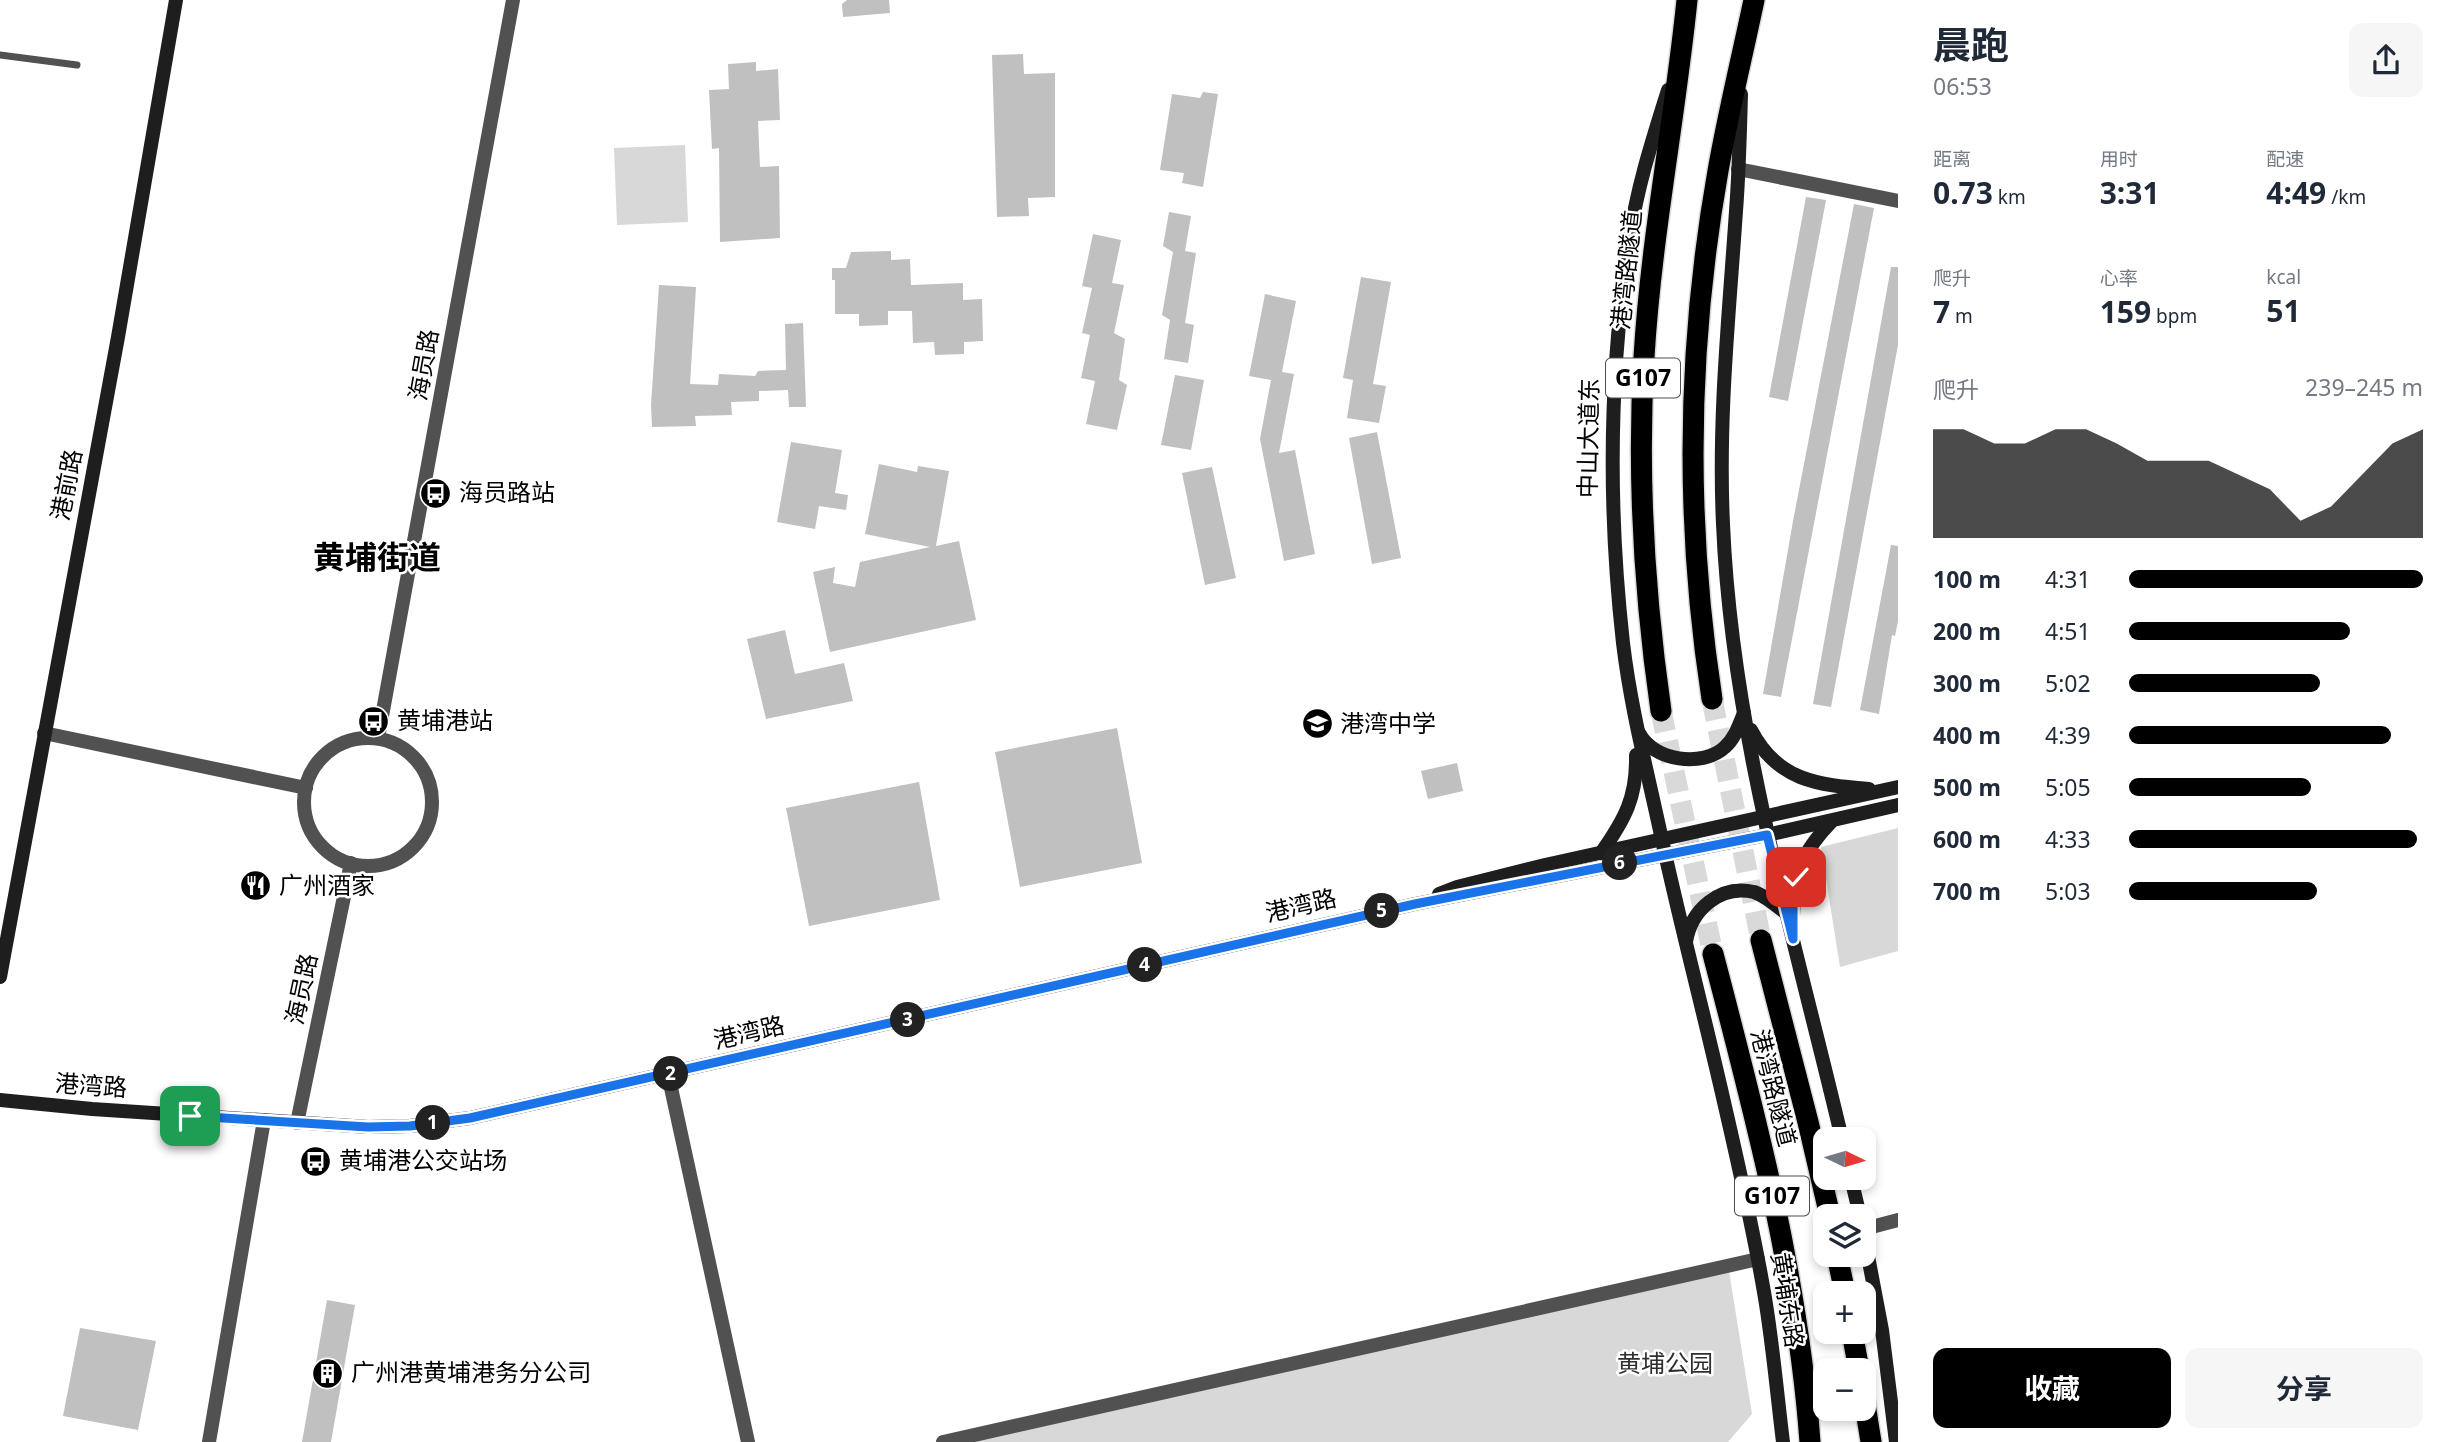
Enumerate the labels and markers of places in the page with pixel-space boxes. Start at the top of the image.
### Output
place label: 海员路站 [459,475,555,508]
bus stop icon: 海员路站 [419,476,453,510]
place label: 黄埔港站 [397,703,493,736]
bus stop icon: 黄埔港站 [357,704,391,738]
place label: 港湾中学 [1340,706,1436,739]
school or university icon: 港湾中学 [1300,707,1334,741]
pin: 6 [1602,846,1638,880]
pin [1766,847,1826,907]
place label: 广州酒家 [279,868,375,901]
restaurant icon: 广州酒家 [239,869,273,903]
pin: 5 [1364,894,1400,928]
pin: 4 [1128,948,1162,982]
pin: 3 [890,1002,926,1038]
pin: 2 [654,1056,688,1092]
pin [160,1086,220,1146]
pin: 1 [416,1106,450,1140]
place label: 黄埔港公交站场 [339,1143,507,1176]
bus stop icon: 黄埔港公交站场 [299,1144,333,1178]
place label: 广州港黄埔港务分公司 [351,1355,591,1388]
building icon: 广州港黄埔港务分公司 [311,1356,345,1390]

